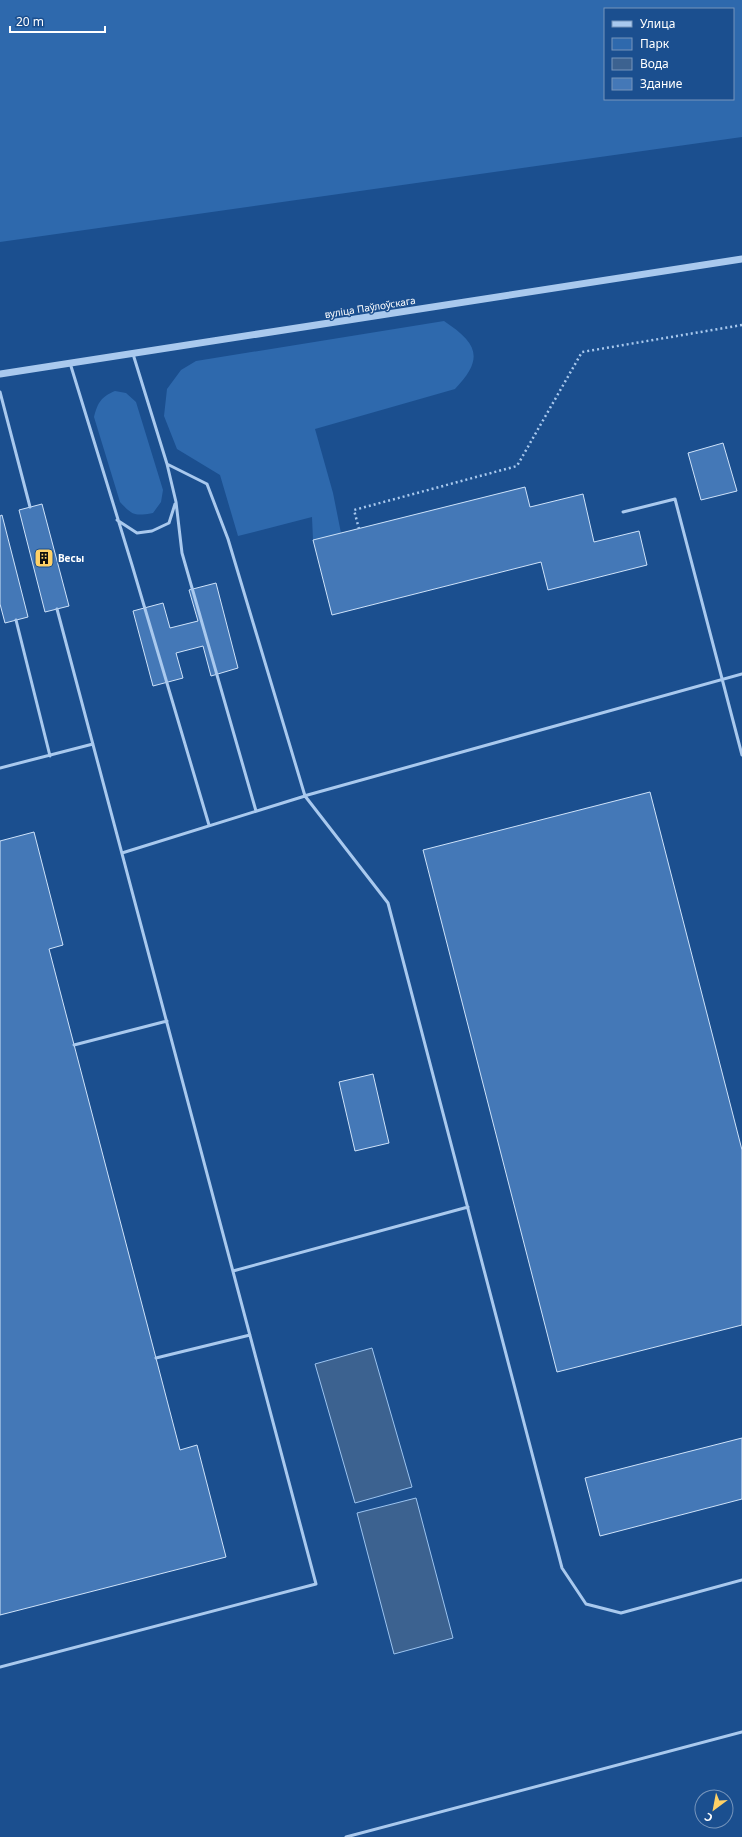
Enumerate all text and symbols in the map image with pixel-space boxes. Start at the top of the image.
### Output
scale bar [10,8,105,34]
legend [604,8,734,100]
text: 20 m [16,13,44,30]
text: Улица [640,15,675,32]
text: Парк [640,35,670,52]
text: Вода [640,55,669,72]
text: Здание [640,75,683,92]
street label: вуліца Паўлоўскага [323,293,417,321]
building icon: Весы [33,547,55,569]
place label: Весы [58,551,84,565]
north arrow [694,1789,734,1829]
text: С [701,1810,715,1826]

